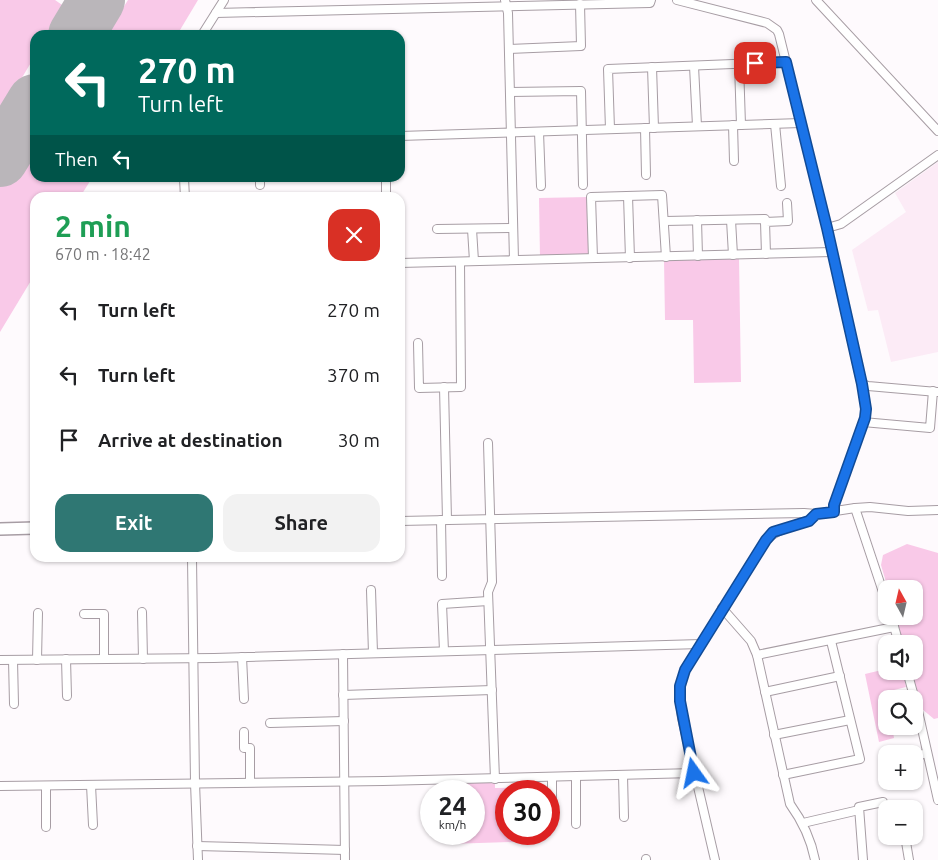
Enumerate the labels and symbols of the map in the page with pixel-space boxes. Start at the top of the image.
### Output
pin [734,42,776,84]
north arrow [878,580,922,625]
position arrow [667,746,719,798]
speed limit sign: 30 [495,780,560,845]

